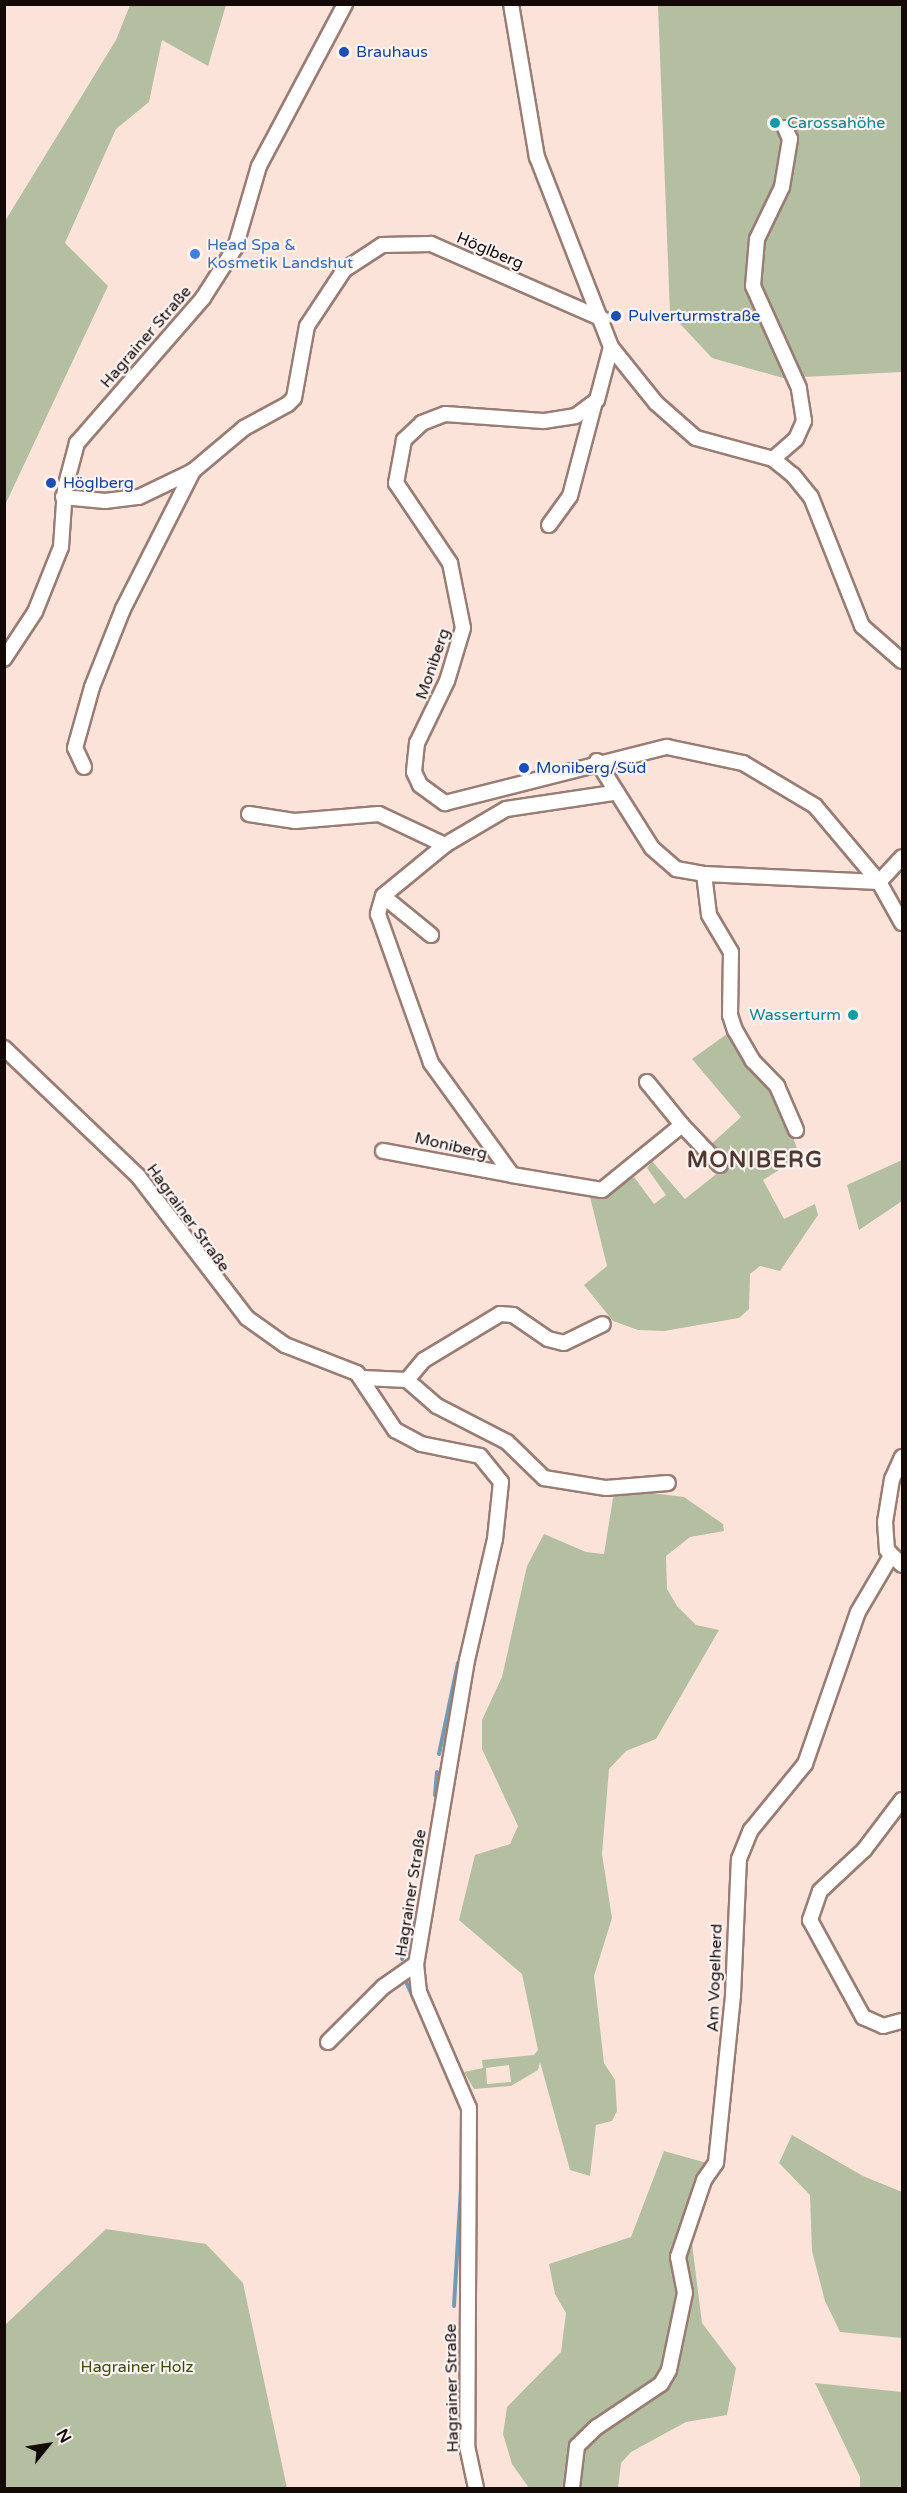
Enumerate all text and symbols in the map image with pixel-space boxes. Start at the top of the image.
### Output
place label: Brauhaus [356,42,428,62]
marker: Brauhaus [337,45,351,59]
place label: Carossahöhe [787,113,885,133]
marker: Carossahöhe [768,116,782,130]
street label: Höglberg [454,228,526,274]
place label: Head Spa & Kosmetik Landshut [207,235,353,273]
marker: Head Spa & Kosmetik Landshut [188,247,202,261]
street label: Hagrainer Straße [96,282,196,392]
place label: Pulverturmstraße [628,306,760,326]
marker: Pulverturmstraße [609,309,623,323]
place label: Höglberg [63,473,134,493]
marker: Höglberg [44,476,58,490]
street label: Moniberg [412,626,454,702]
place label: Moniberg/Süd [536,758,646,778]
marker: Moniberg/Süd [517,761,531,775]
place label: Wasserturm [749,1005,841,1025]
marker: Wasserturm [846,1008,860,1022]
street label: Moniberg [413,1128,489,1164]
district label: MONIBERG [687,1148,823,1174]
street label: Hagrainer Straße [142,1160,234,1276]
street label: Hagrainer Straße [391,1828,431,1958]
street label: Am Vogelherd [704,1923,726,2033]
street label: Hagrainer Straße [441,2323,463,2453]
park label: Hagrainer Holz [81,2357,193,2377]
north arrow [18,2415,78,2475]
text: N [52,2425,75,2447]

